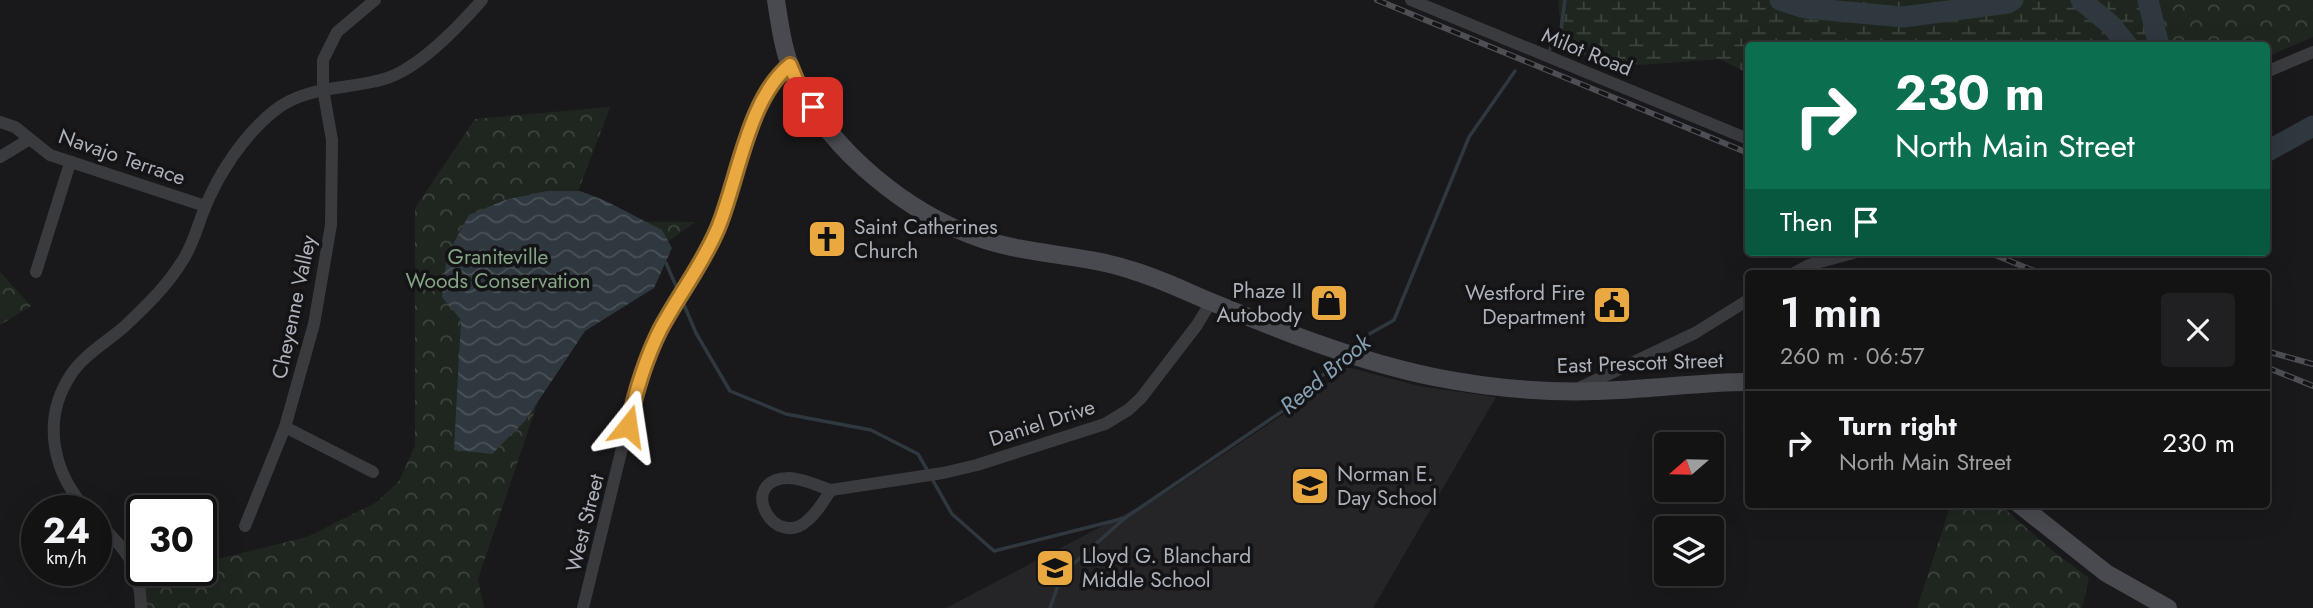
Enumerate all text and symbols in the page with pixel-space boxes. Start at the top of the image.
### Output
street label: Milot Road [1537,20,1637,84]
text: 230 m [1895,58,2045,128]
icon: right [1780,70,1871,161]
pin [783,77,843,137]
icon: arrive [794,88,832,126]
street label: Navajo Terrace [54,121,190,193]
text: North Main Street [1895,123,2135,169]
text: Then [1780,203,1833,241]
icon: arrive [1847,203,1885,241]
place label: Saint Catherines Church [854,212,998,266]
church icon: Saint Catherines Church [806,218,848,260]
street label: Cheyenne Valley [264,232,324,382]
park label: Graniteville Woods Conservation [405,242,591,296]
place label: Phaze II Autobody [1216,276,1303,330]
place label: Westford Fire Department [1465,278,1585,332]
shop icon: Phaze II Autobody [1308,282,1350,324]
text: 1 min [1780,282,1882,343]
public building icon: Westford Fire Department [1591,284,1633,326]
button: close [2161,293,2235,367]
water label: Reed Brook [1272,325,1379,422]
text: 260 m · 06:57 [1780,339,1925,373]
street label: East Prescott Street [1556,345,1724,381]
position arrow [591,389,665,463]
street label: Daniel Drive [985,392,1099,454]
text: Turn right [1839,407,1957,445]
icon: right [1780,424,1818,462]
text: 230 m [2162,424,2235,462]
north arrow [1654,432,1724,502]
map controls [1654,432,1724,586]
text: North Main Street [1839,445,2011,479]
place label: Norman E. Day School [1337,459,1437,513]
school or university icon: Norman E. Day School [1289,465,1331,507]
street label: West Street [558,471,612,575]
speed limit sign: 30 [126,495,217,586]
text: 24 [43,506,90,556]
button: layers [1654,516,1724,586]
place label: Lloyd G. Blanchard Middle School [1082,541,1251,595]
text: km/h [46,545,87,571]
school or university icon: Lloyd G. Blanchard Middle School [1034,547,1076,589]

